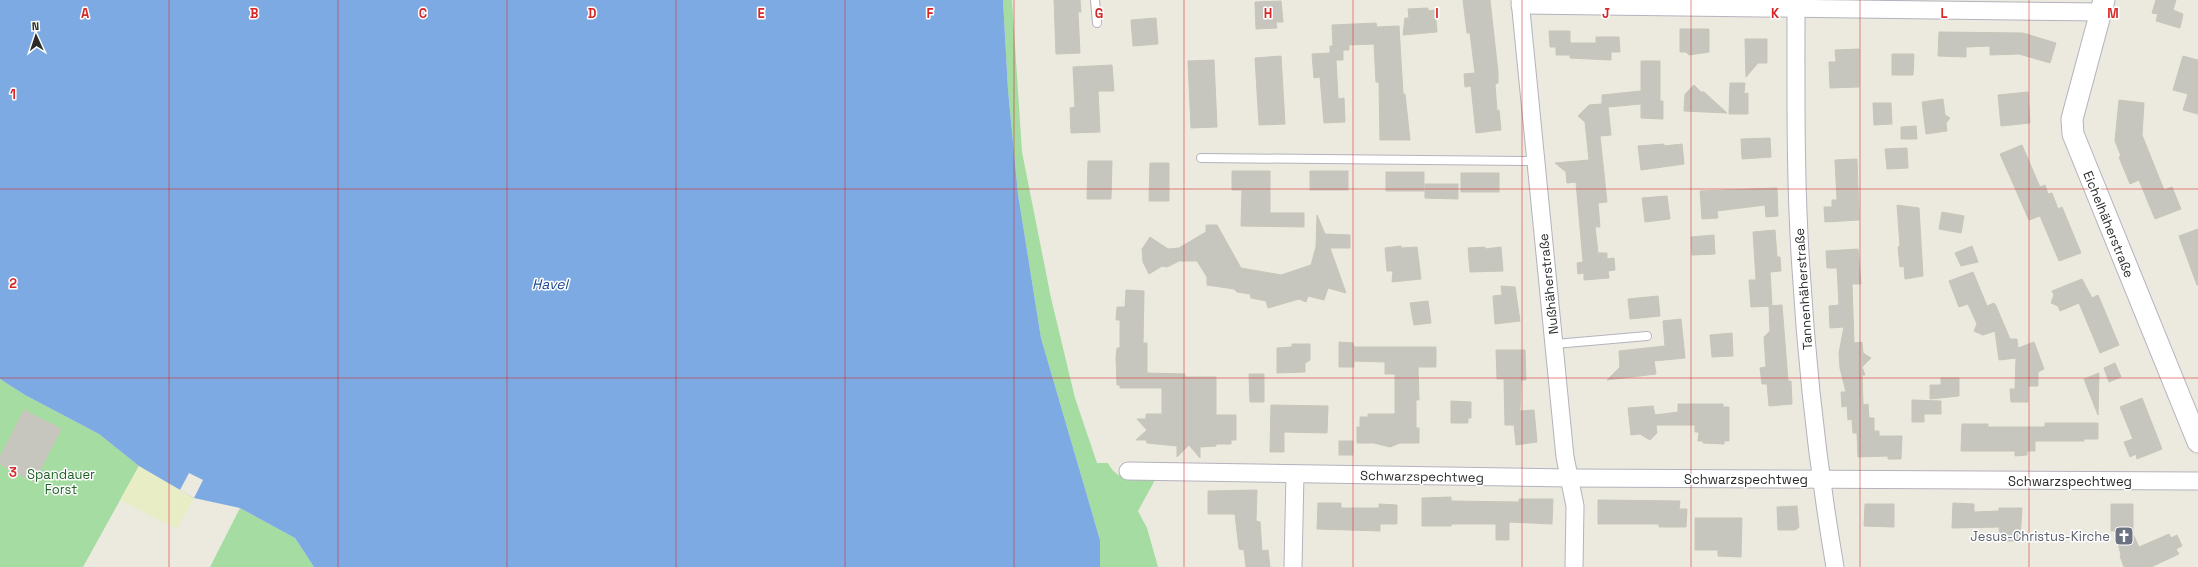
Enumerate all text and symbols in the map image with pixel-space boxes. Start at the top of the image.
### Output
text: A [81,5,90,22]
text: B [250,5,259,22]
text: C [419,5,427,22]
text: D [588,5,597,22]
text: E [757,5,765,22]
text: F [927,5,934,22]
text: G [1095,5,1103,22]
text: H [1264,5,1272,22]
text: I [1435,5,1439,22]
text: J [1602,5,1610,22]
text: K [1771,5,1780,22]
text: L [1940,5,1948,22]
text: M [2107,5,2119,22]
north arrow [16,16,56,56]
text: N [31,19,40,33]
text: 1 [10,86,16,103]
street label: Eichelhäherstraße [2079,168,2138,280]
street label: Tannenhäherstraße [1791,227,1816,350]
street label: Nußhäherstraße [1535,233,1562,335]
text: 2 [9,275,17,292]
water label: Havel [532,275,569,293]
text: 3 [9,464,17,481]
park label: Spandauer Forst [27,466,95,498]
street label: Schwarzspechtweg [1360,467,1484,486]
street label: Schwarzspechtweg [1684,471,1808,488]
street label: Schwarzspechtweg [2008,473,2132,490]
church icon: Jesus-Christus-Kirche [2113,525,2135,547]
place label: Jesus-Christus-Kirche [1970,528,2110,545]

